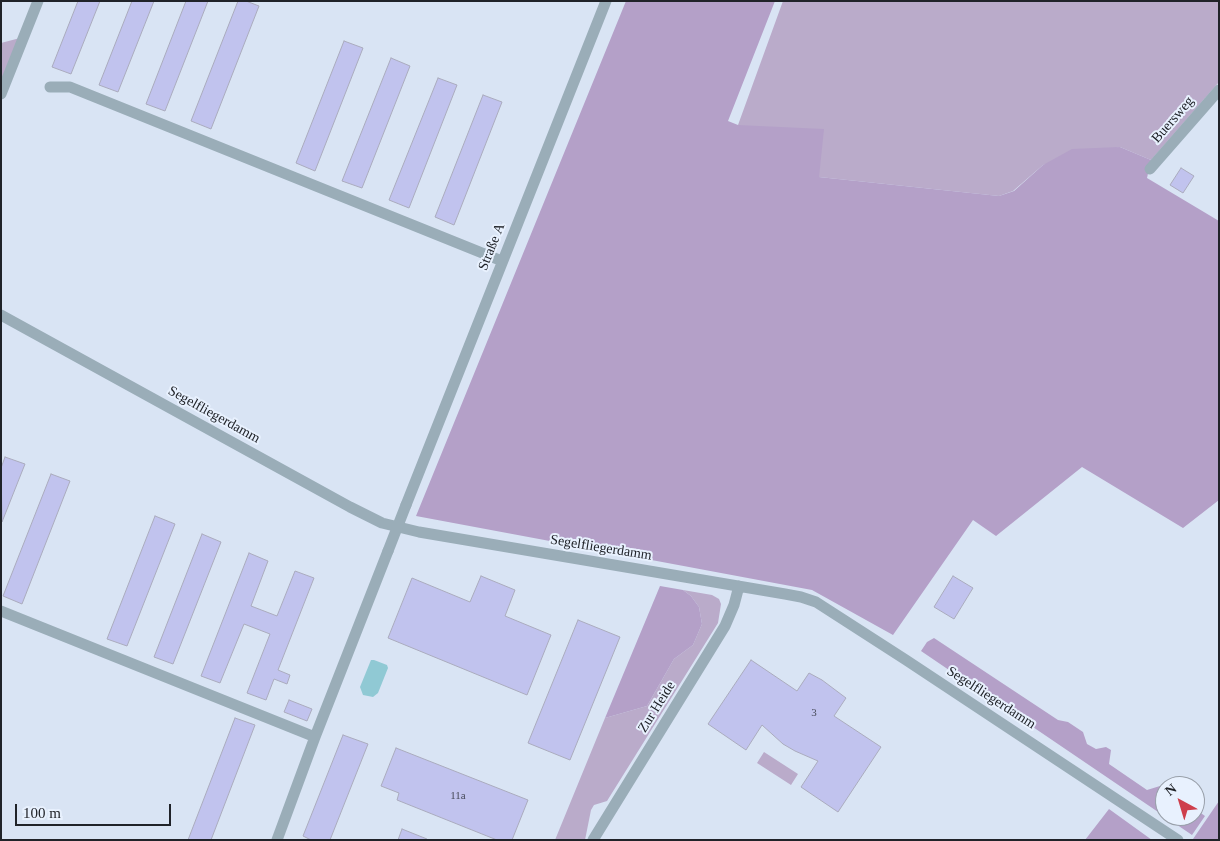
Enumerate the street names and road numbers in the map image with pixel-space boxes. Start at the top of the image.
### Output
street label: Buersweg [1148,93,1198,147]
street label: Straße A [475,221,509,273]
street label: Segelfliegerdamm [165,383,263,447]
street label: Segelfliegerdamm [549,532,653,564]
street label: Segelfliegerdamm [943,663,1039,733]
street label: Zur Heide [635,678,679,736]

